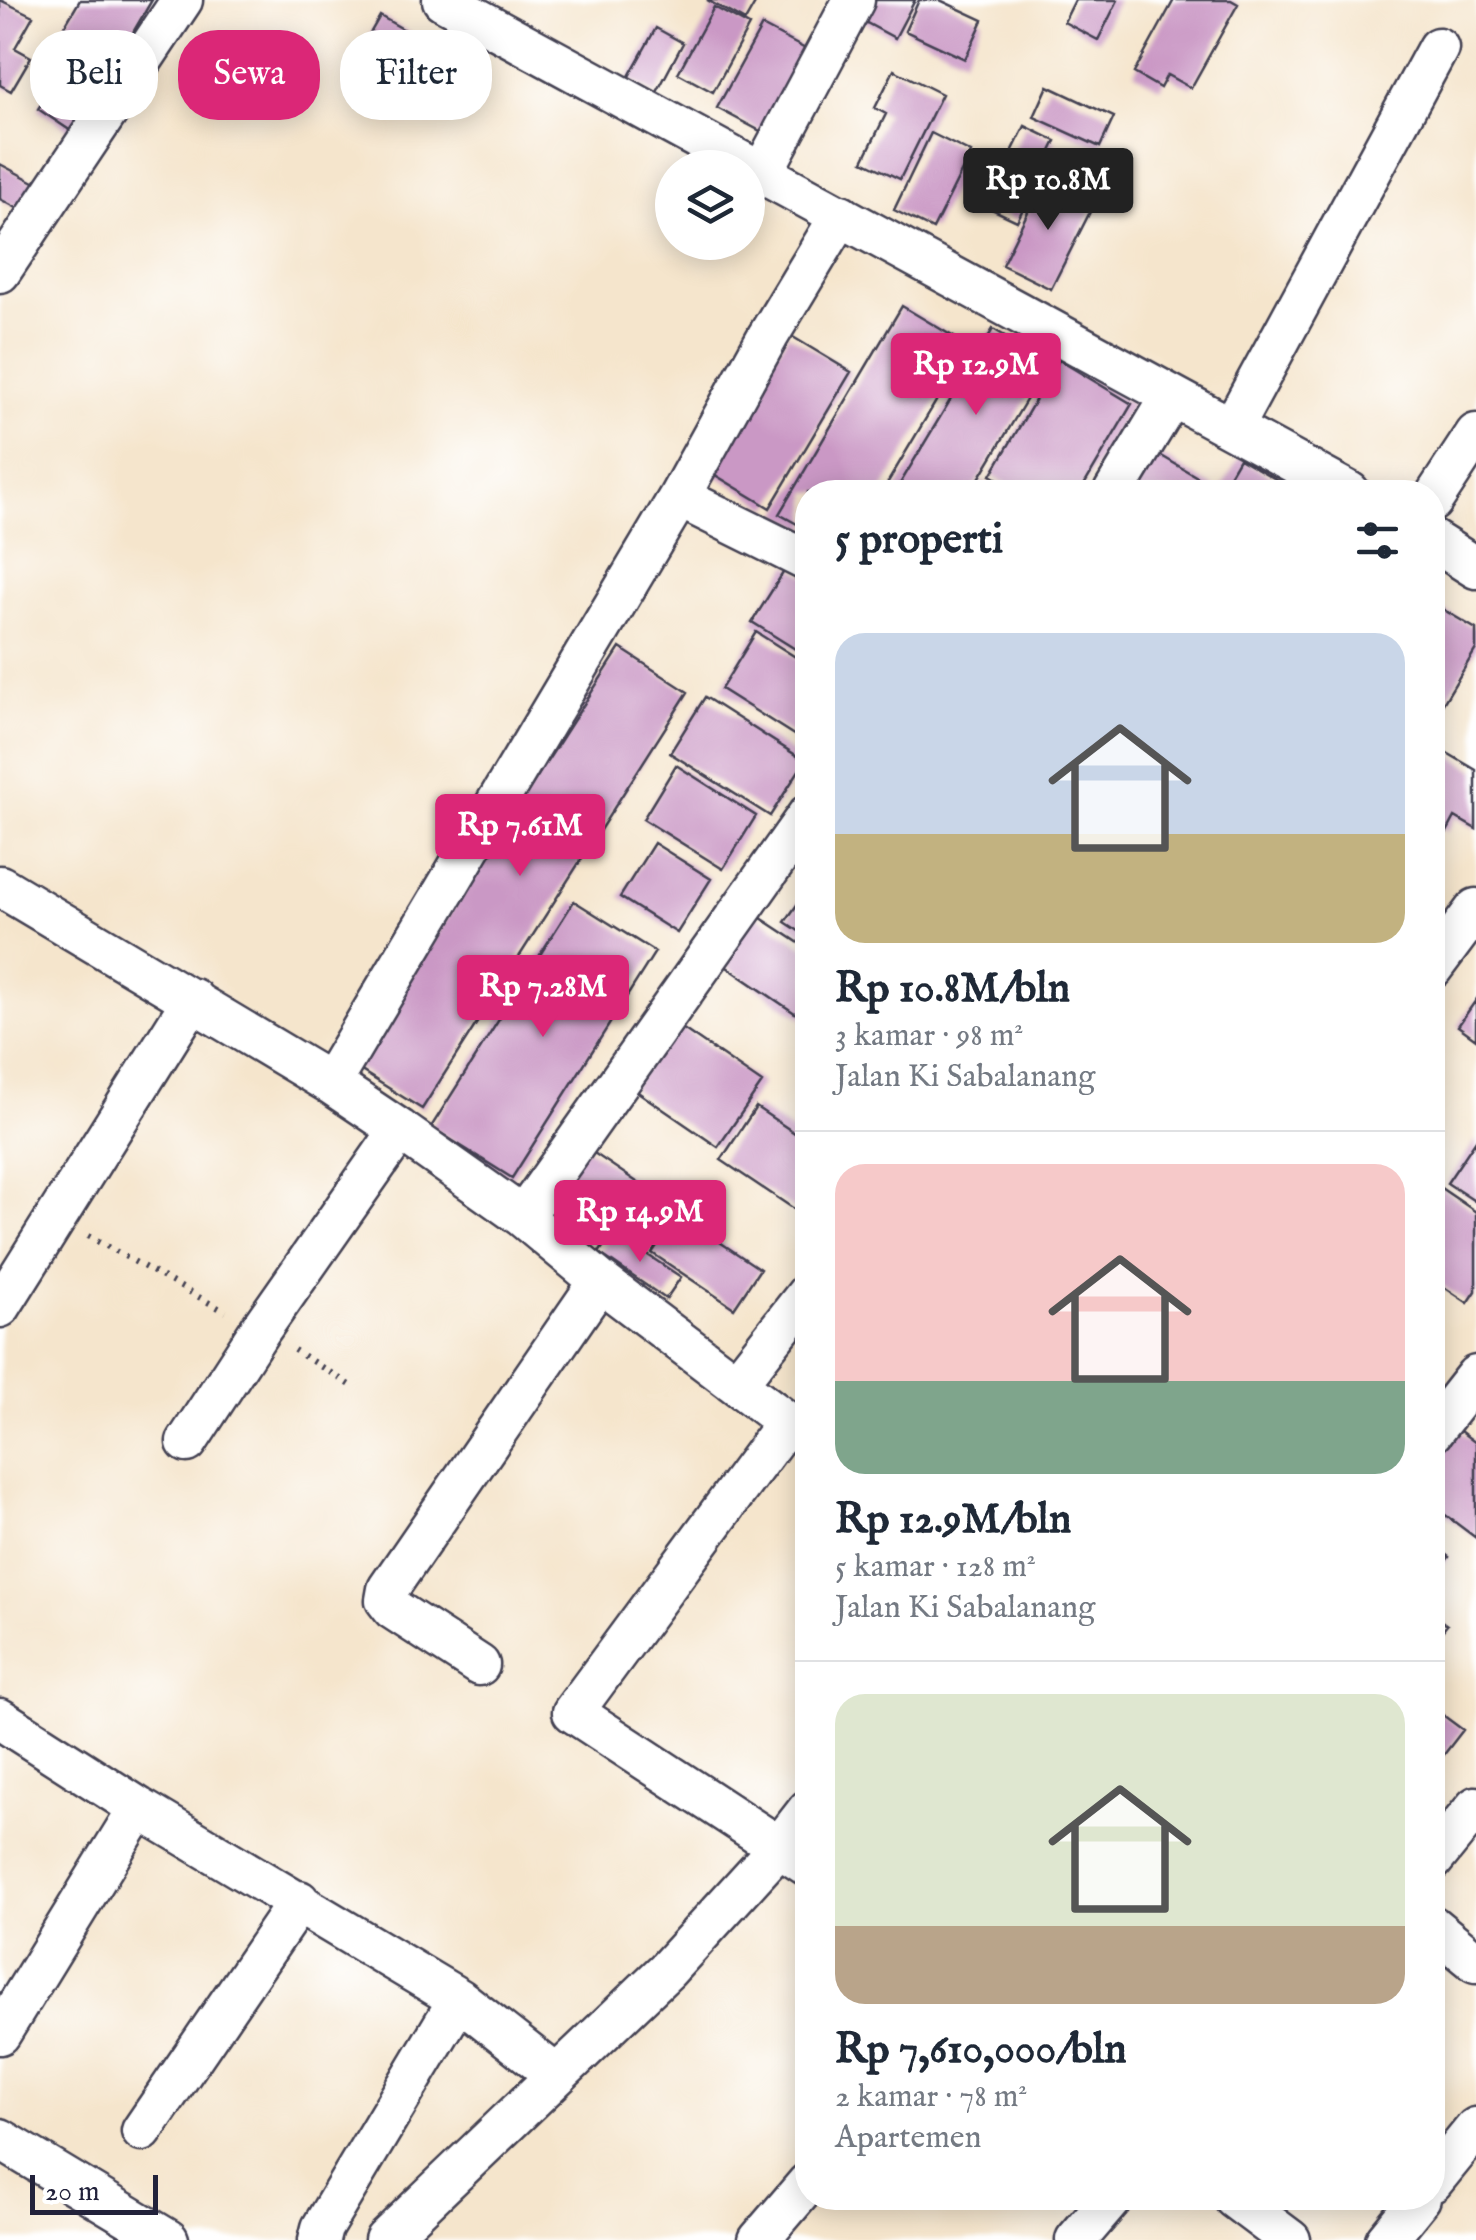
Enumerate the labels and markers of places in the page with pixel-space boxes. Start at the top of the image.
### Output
pin: Rp 10.8M [945,148,1151,233]
pin: Rp 12.9M [873,333,1079,418]
pin: Rp 7.61M [417,794,623,879]
pin: Rp 7.28M [440,955,646,1040]
pin: Rp 14.9M [537,1180,743,1265]

